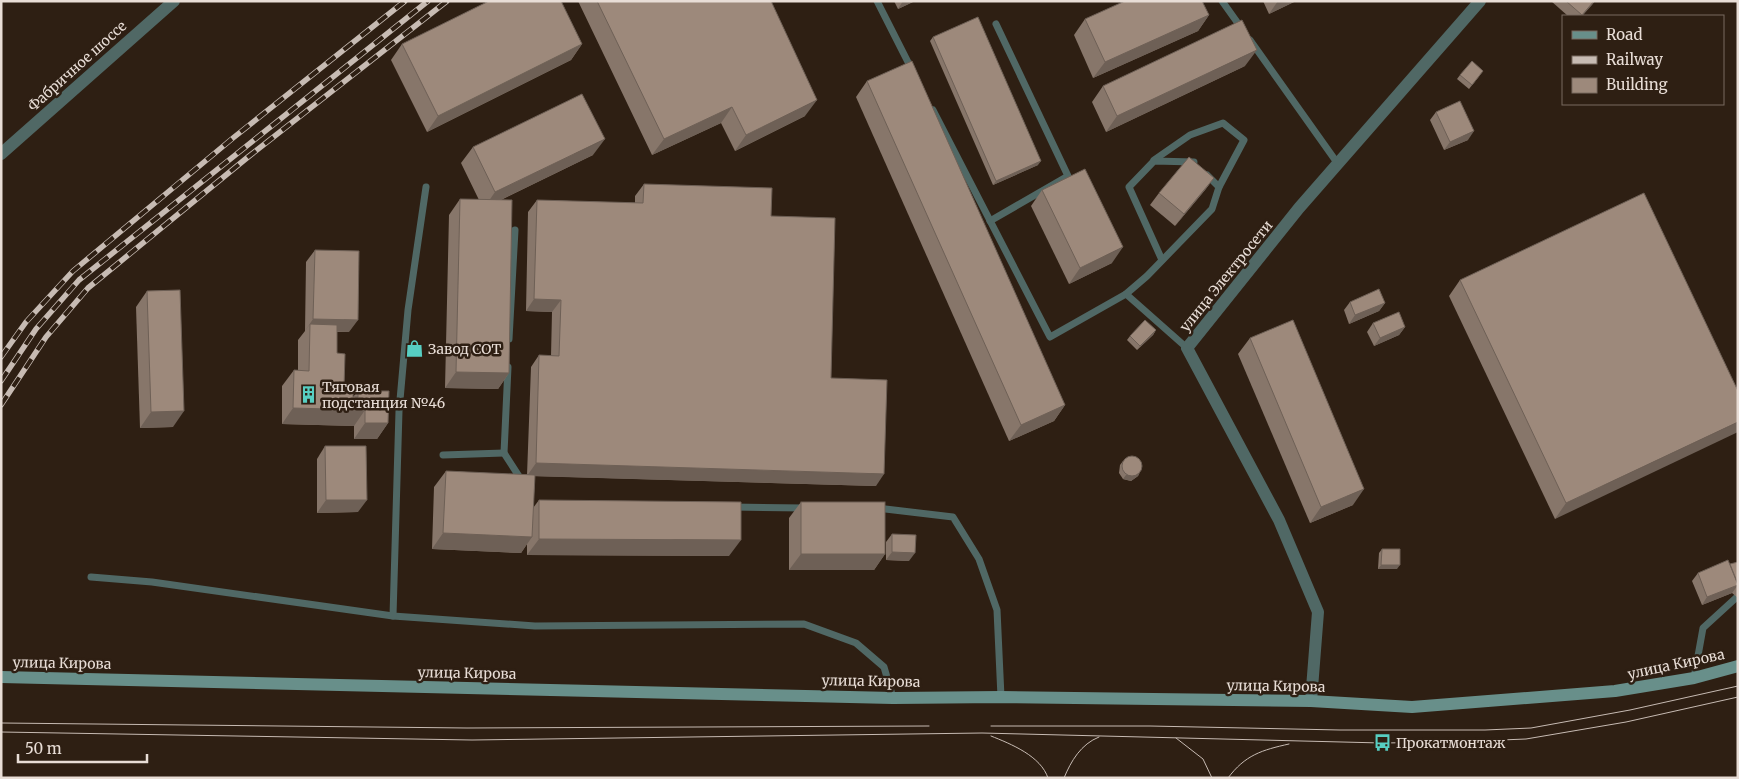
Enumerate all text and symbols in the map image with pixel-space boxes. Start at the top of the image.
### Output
legend [1562,15,1724,105]
street label: Фабричное шоссе [24,17,130,115]
text: Road [1606,25,1642,44]
text: Railway [1606,50,1663,69]
text: Building [1606,75,1668,94]
street label: улица Электросети [1176,216,1277,335]
shop icon: Завод СОТ [404,339,424,359]
place label: Завод СОТ [428,340,502,358]
place label: Тяговая подстанция №46 [322,378,445,412]
building icon: Тяговая подстанция №46 [298,385,318,405]
street label: улица Кирова [1626,645,1727,683]
street label: улица Кирова [12,653,112,673]
street label: улица Кирова [417,663,517,683]
street label: улица Кирова [821,671,921,691]
street label: улица Кирова [1226,676,1326,696]
scale bar [18,732,146,764]
bus stop icon: Прокатмонтаж [1372,733,1392,753]
place label: Прокатмонтаж [1396,734,1506,752]
text: 50 m [25,739,62,758]

